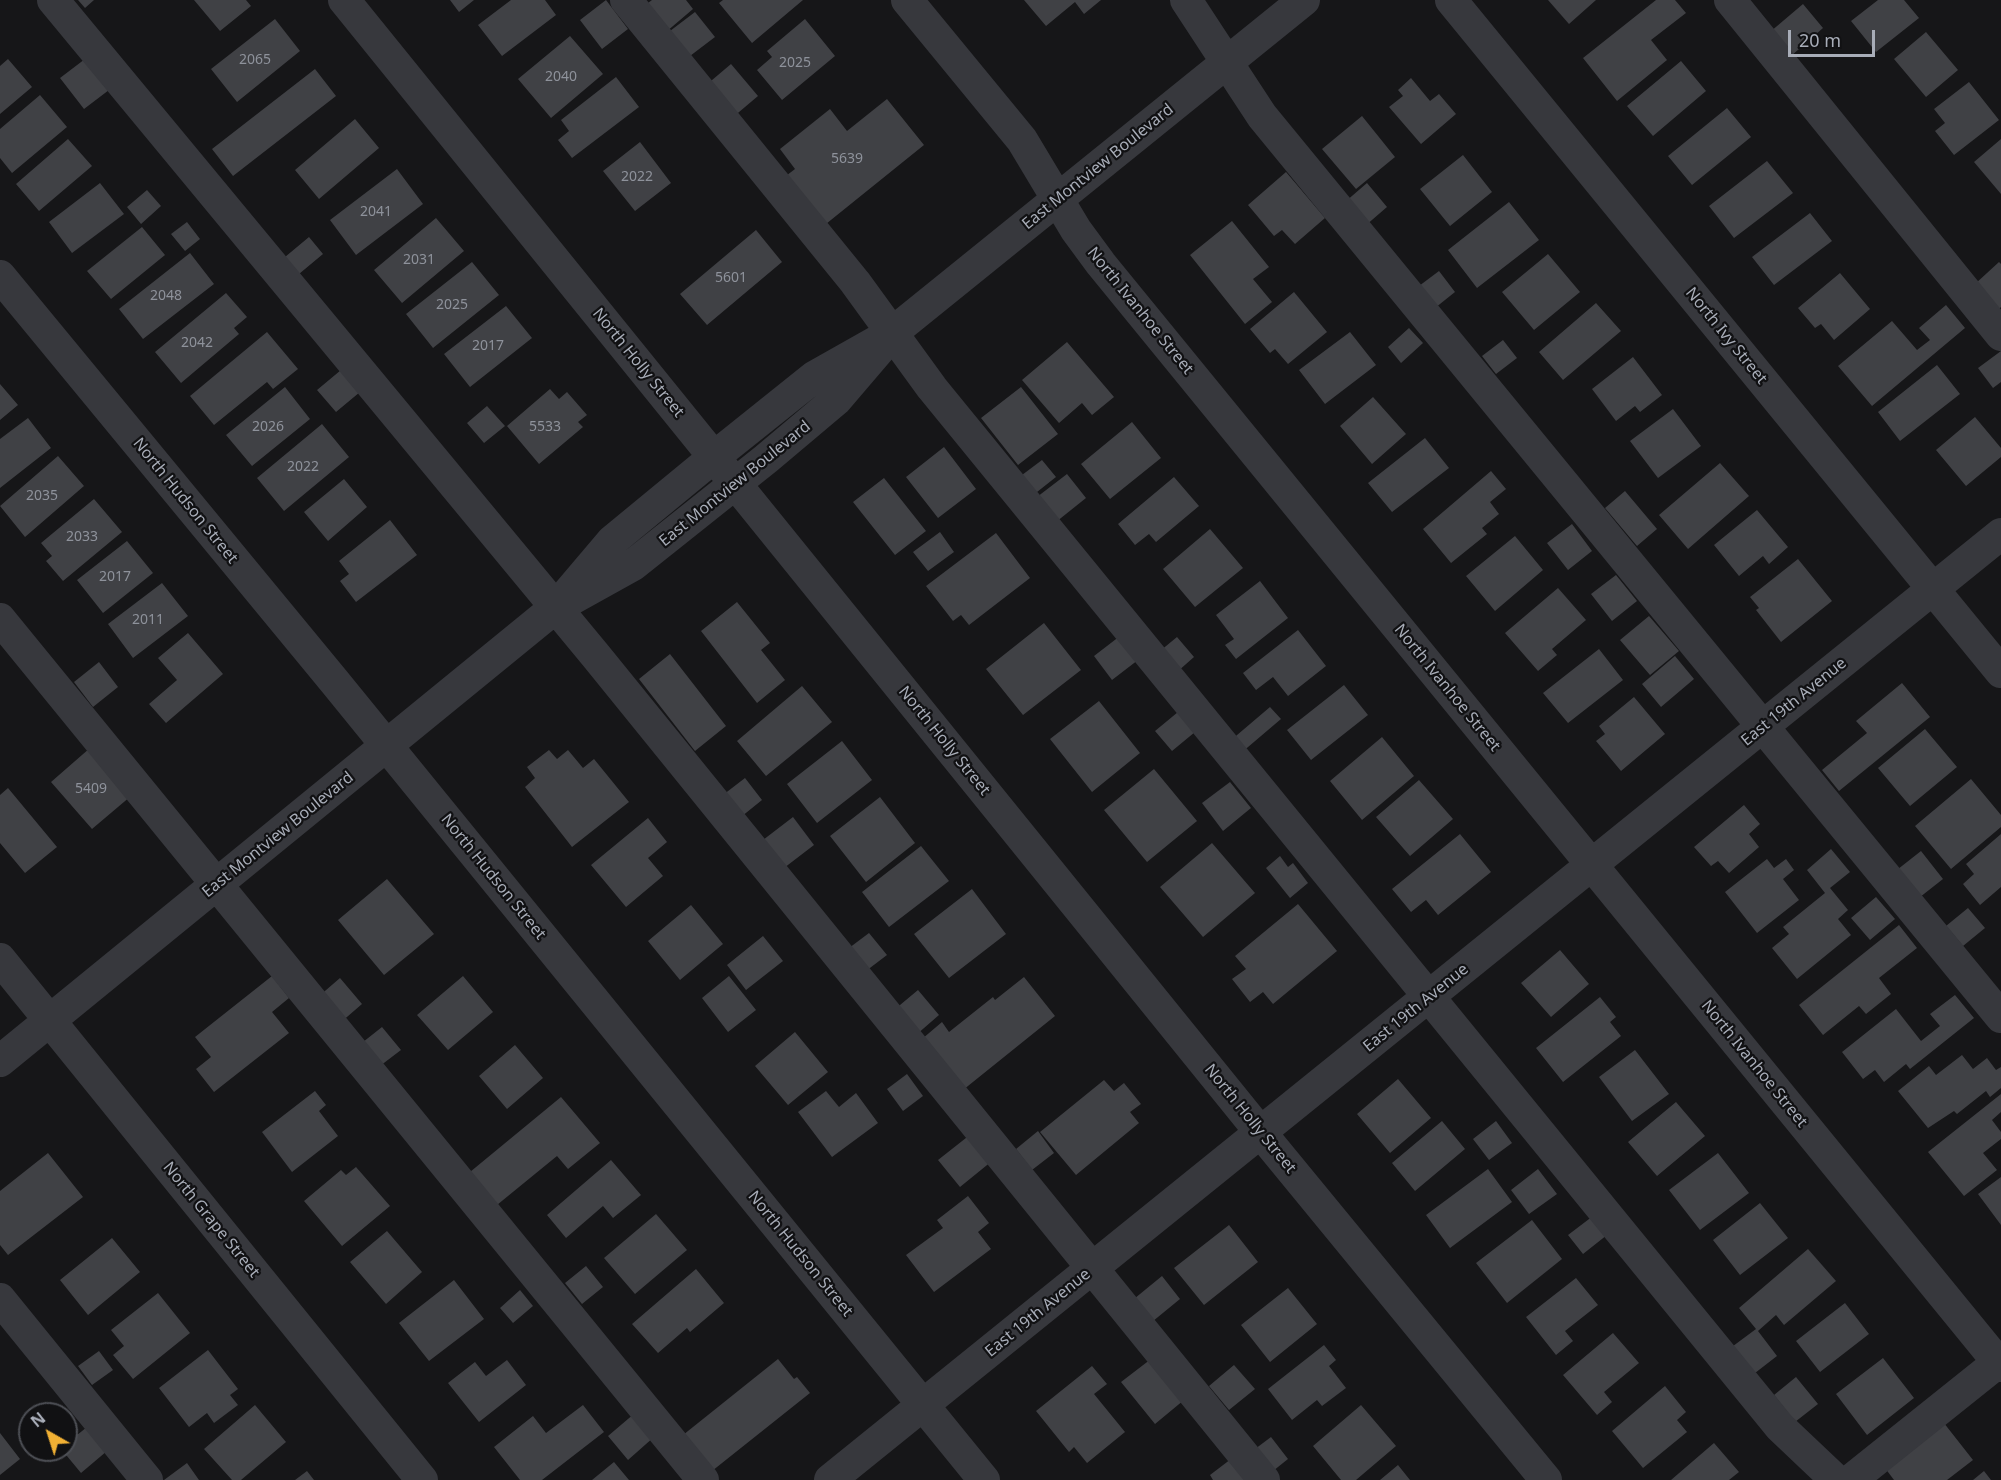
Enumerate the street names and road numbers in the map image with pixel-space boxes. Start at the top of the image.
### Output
street label: East Montview Boulevard [1018,100,1178,234]
street label: North Ivanhoe Street [1083,244,1197,378]
street label: North Ivy Street [1681,284,1771,388]
street label: North Holly Street [588,304,688,422]
street label: East Montview Boulevard [655,417,815,551]
street label: North Hudson Street [128,434,242,568]
street label: North Ivanhoe Street [1390,621,1504,755]
street label: East 19th Avenue [1738,654,1850,750]
street label: North Holly Street [894,682,994,800]
street label: East Montview Boulevard [198,768,358,902]
street label: North Hudson Street [436,810,550,944]
street label: East 19th Avenue [1360,960,1472,1056]
street label: North Ivanhoe Street [1697,997,1811,1131]
street label: North Holly Street [1200,1060,1300,1178]
street label: North Grape Street [159,1158,263,1282]
street label: North Hudson Street [743,1187,857,1321]
street label: East 19th Avenue [982,1265,1094,1361]

